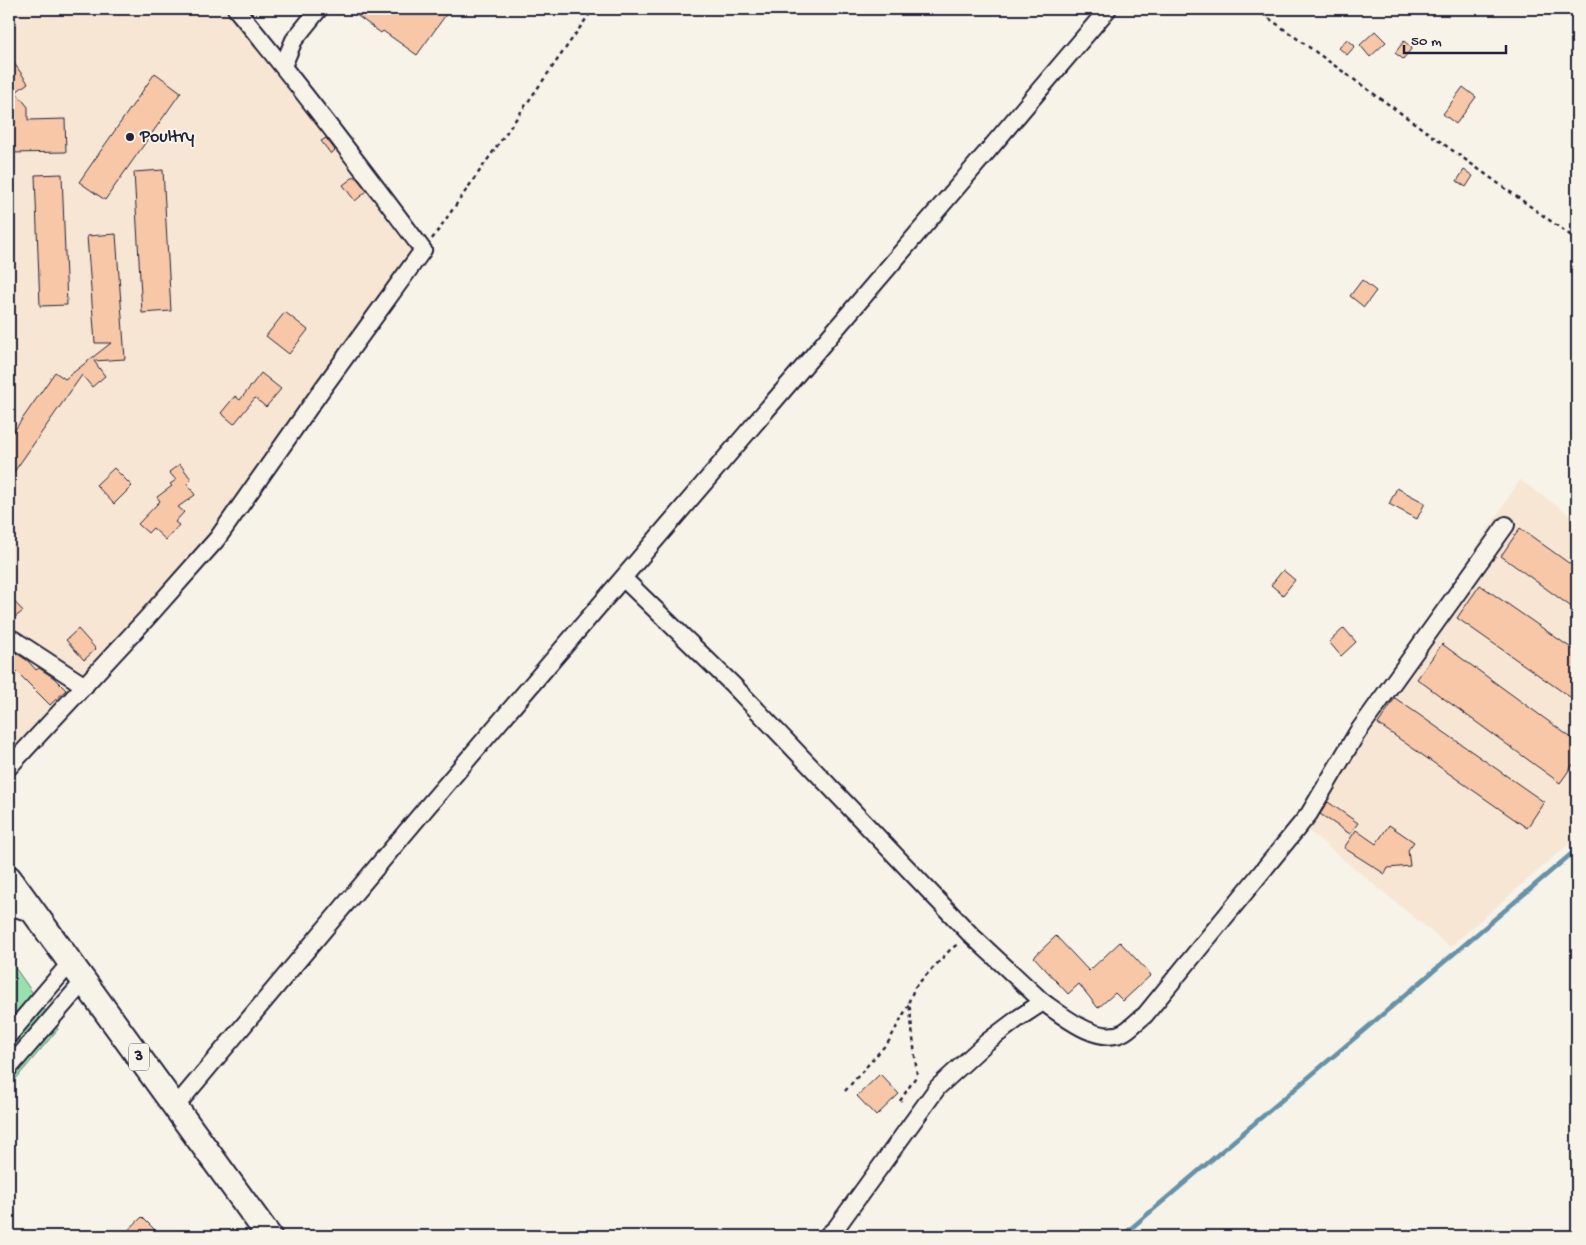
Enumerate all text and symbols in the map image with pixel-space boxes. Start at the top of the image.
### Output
scale bar [1404,22,1506,54]
text: 50 m [1411,33,1442,51]
place label: Poultry [139,127,194,148]
marker: Poultry [124,131,136,143]
road number: 3 [129,1044,149,1070]

